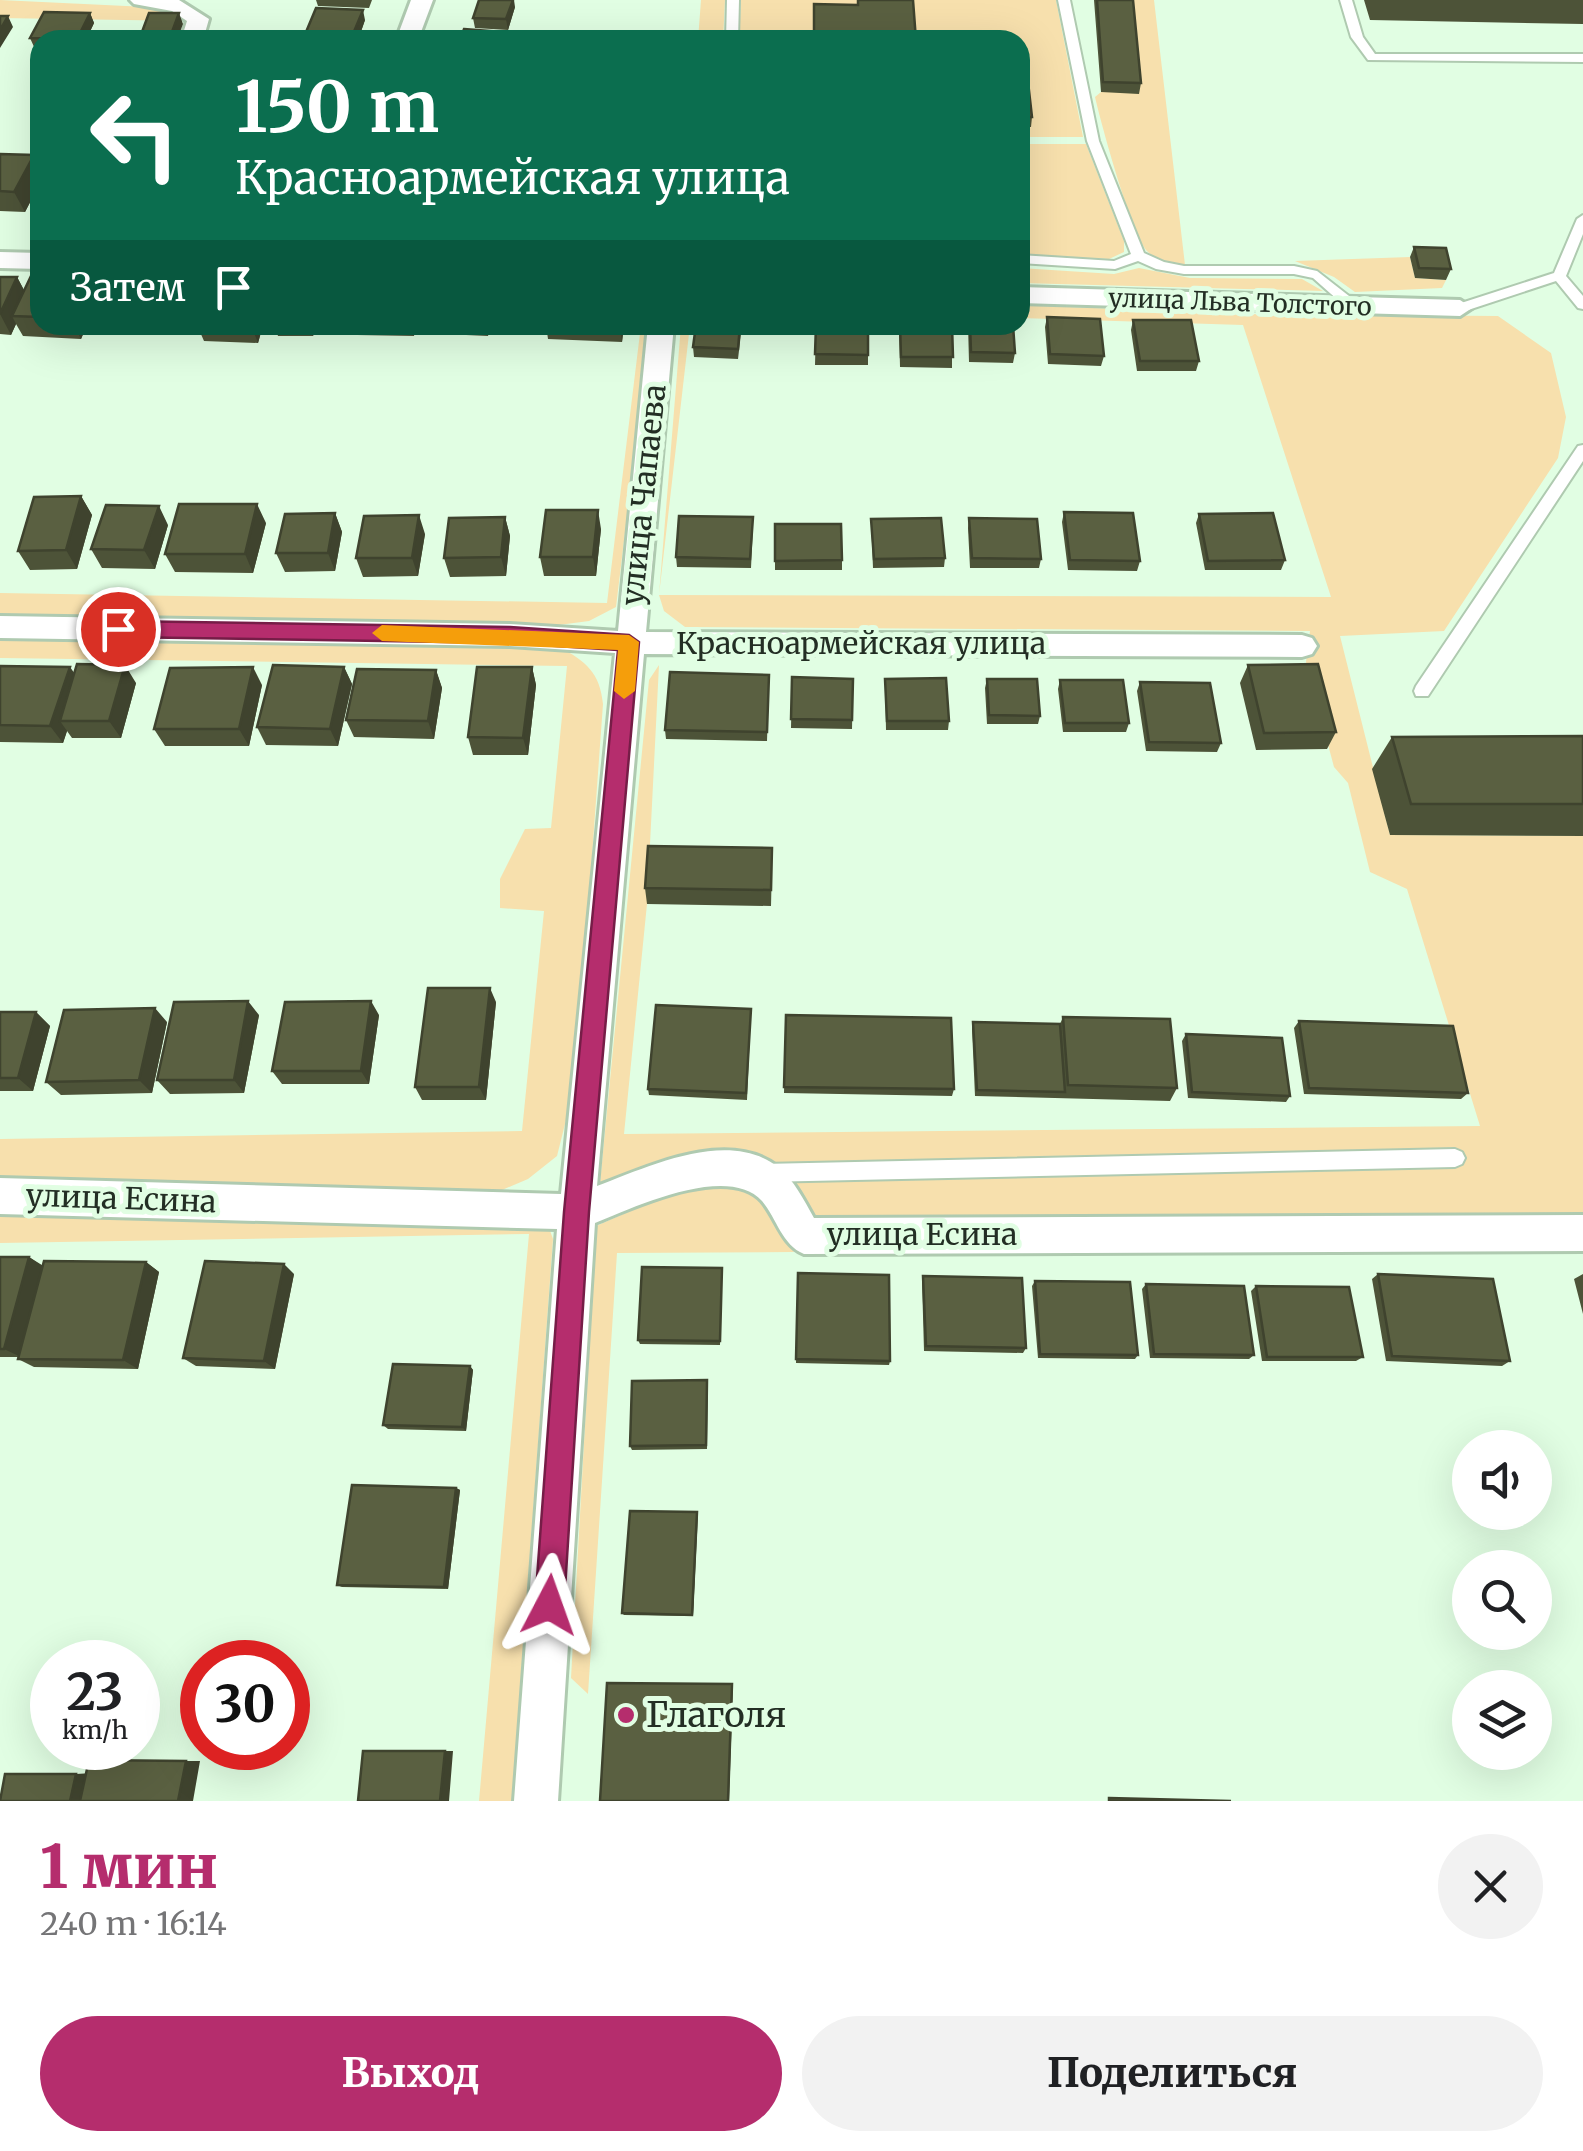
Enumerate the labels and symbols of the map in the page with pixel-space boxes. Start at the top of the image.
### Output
street label: улица Льва Толстого [1108,281,1372,323]
street label: улица Чапаева [612,382,674,607]
pin [76,587,161,672]
street label: Красноармейская улица [676,624,1046,662]
street label: улица Есина [25,1176,217,1220]
street label: улица Есина [827,1215,1017,1253]
position arrow [497,1553,601,1657]
speed limit sign: 30 [180,1640,310,1770]
place label: Глаголя [646,1693,786,1737]
marker: Глаголя [615,1704,637,1726]

